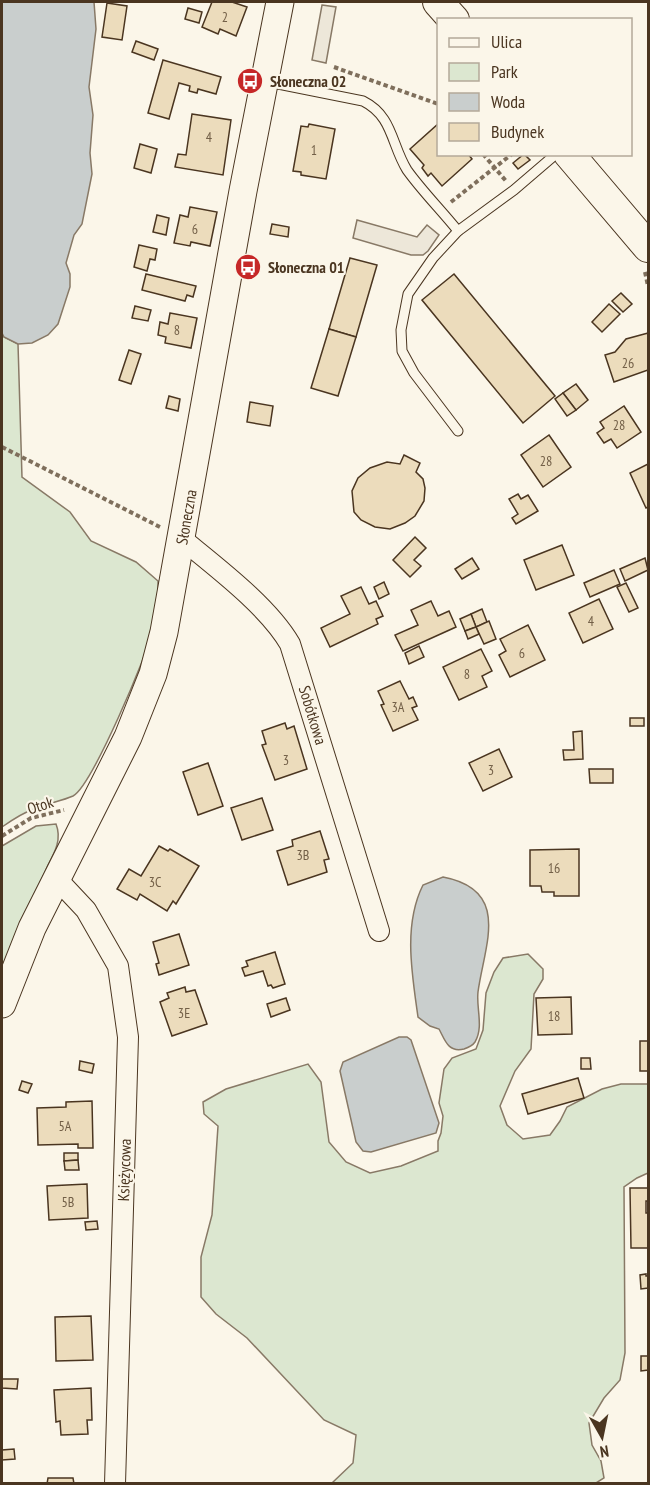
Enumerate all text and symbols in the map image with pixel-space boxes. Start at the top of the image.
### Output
house number: 2 [222,8,228,26]
legend [437,18,632,156]
text: Ulica [491,30,522,53]
text: Park [491,60,518,83]
bus stop icon: Słoneczna 02 [235,66,265,96]
place label: Słoneczna 02 [270,71,346,91]
text: Woda [491,90,525,113]
text: Budynek [491,120,544,143]
house number: 4 [206,128,213,146]
house number: 1 [311,141,317,159]
house number: 6 [192,220,198,238]
bus stop icon: Słoneczna 01 [233,252,263,282]
place label: Słoneczna 01 [268,257,344,277]
house number: 8 [174,321,180,339]
house number: 26 [622,354,634,372]
house number: 28 [613,416,625,434]
house number: 28 [540,452,552,470]
street label: Słoneczna [171,488,201,546]
house number: 4 [588,612,595,630]
house number: 6 [519,644,525,662]
house number: 8 [464,665,470,683]
street label: Sobótkowa [295,683,331,747]
house number: 3A [392,698,405,716]
house number: 3 [283,751,289,769]
house number: 3 [488,761,494,779]
street label: Otok [24,791,56,819]
house number: 3B [297,846,309,864]
house number: 16 [548,859,560,877]
house number: 3C [149,873,162,891]
house number: 3E [178,1004,190,1022]
house number: 18 [548,1007,560,1025]
house number: 5A [59,1117,72,1135]
street label: Księżycowa [113,1138,135,1202]
house number: 5B [62,1193,74,1211]
north arrow [572,1407,632,1467]
text: N [599,1441,610,1462]

